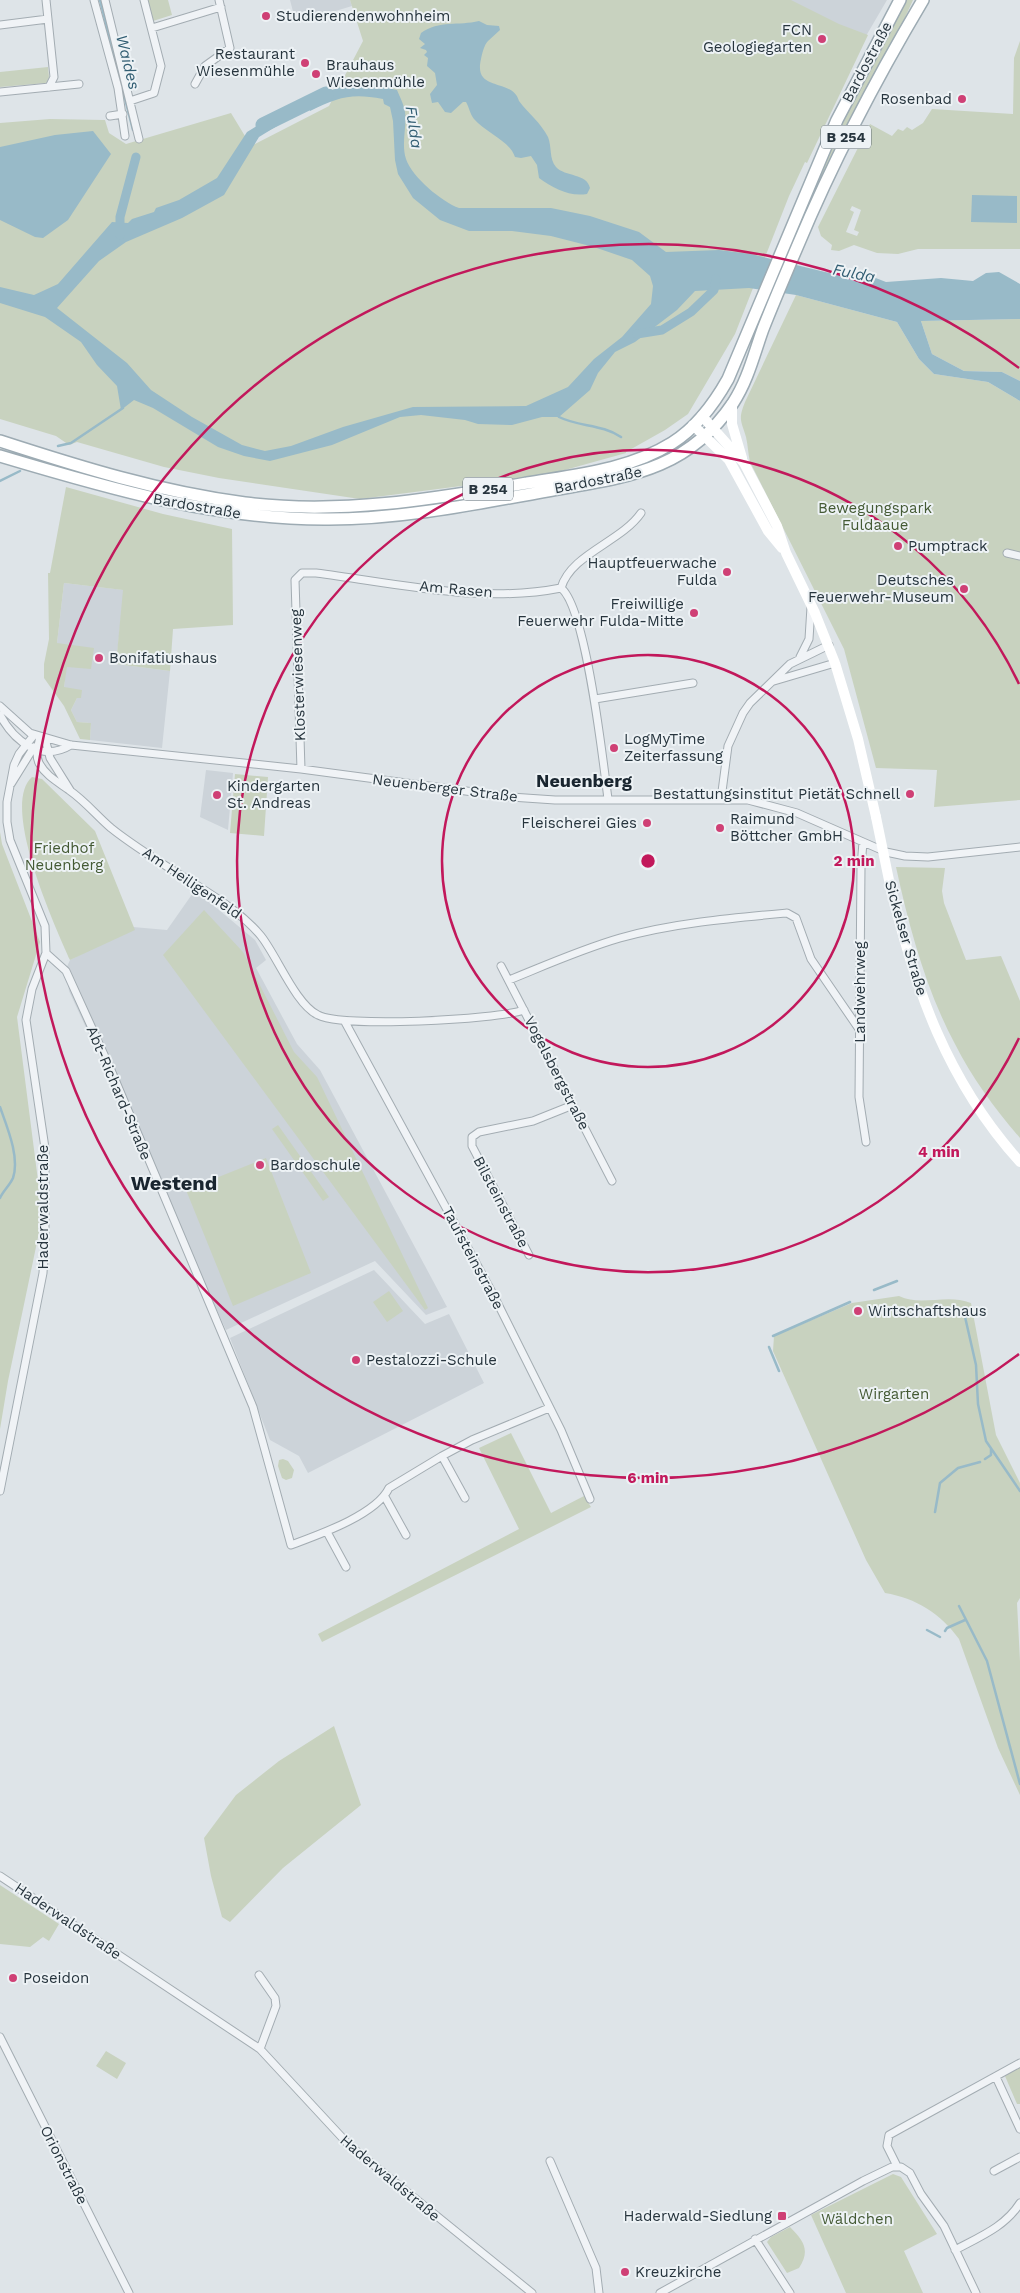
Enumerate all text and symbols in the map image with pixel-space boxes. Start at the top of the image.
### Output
place label: Studierendenwohnheim [276,7,450,25]
marker: Studierendenwohnheim [260,10,272,22]
street label: Bardostraße [838,18,896,106]
place label: FCN Geologiegarten [703,21,812,56]
water label: Waides [112,33,144,91]
marker: FCN Geologiegarten [816,33,828,45]
place label: Restaurant Wiesenmühle [196,45,296,80]
place label: Brauhaus Wiesenmühle [326,56,425,91]
marker: Restaurant Wiesenmühle [299,57,311,69]
marker: Brauhaus Wiesenmühle [310,68,322,80]
place label: Rosenbad [880,90,952,108]
marker: Rosenbad [956,93,968,105]
water label: Fulda [402,105,426,150]
road number: B 254 [821,125,871,148]
water label: Fulda [831,260,877,286]
street label: Bardostraße [553,463,643,497]
road number: B 254 [463,478,513,500]
street label: Bardostraße [152,489,242,523]
park label: Bewegungspark Fuldaaue [818,499,933,534]
place label: Pumptrack [908,537,988,555]
marker: Pumptrack [892,540,904,552]
place label: Hauptfeuerwache Fulda [588,554,718,589]
marker: Hauptfeuerwache Fulda [721,566,733,578]
place label: Deutsches Feuerwehr-Museum [808,571,954,606]
street label: Am Rasen [419,577,493,601]
marker: Deutsches Feuerwehr-Museum [958,583,970,595]
place label: Freiwillige Feuerwehr Fulda-Mitte [517,595,684,630]
marker: Freiwillige Feuerwehr Fulda-Mitte [688,607,700,619]
street label: Klosterwiesenweg [287,609,309,741]
place label: Bonifatiushaus [109,649,217,667]
marker: Bonifatiushaus [93,652,105,664]
place label: LogMyTime Zeiterfassung [624,730,723,765]
marker: LogMyTime Zeiterfassung [608,742,620,754]
street label: Neuenberger Straße [371,770,519,806]
district label: Neuenberg [536,770,633,791]
place label: Kindergarten St. Andreas [227,777,320,812]
place label: Bestattungsinstitut Pietät Schnell [653,785,900,803]
marker: Bestattungsinstitut Pietät Schnell [904,788,916,800]
marker: Kindergarten St. Andreas [211,789,223,801]
place label: Raimund Böttcher GmbH [730,810,843,845]
place label: Fleischerei Gies [521,814,637,832]
marker: Fleischerei Gies [641,817,653,829]
marker: Raimund Böttcher GmbH [714,822,726,834]
park label: Friedhof Neuenberg [25,839,103,874]
street label: Am Heiligenfeld [139,843,245,923]
centre of rings [639,852,657,870]
text: 2 min [833,852,875,870]
street label: Sickelser Straße [881,878,931,998]
street label: Landwehrweg [851,941,869,1043]
street label: Vogelsbergstraße [521,1013,593,1133]
street label: Abt-Richard-Straße [83,1023,155,1163]
text: 4 min [918,1143,960,1161]
street label: Haderwaldstraße [34,1145,52,1269]
street label: Bilsteinstraße [469,1153,533,1251]
place label: Bardoschule [270,1156,361,1174]
marker: Bardoschule [254,1159,266,1171]
district label: Westend [131,1171,217,1195]
street label: Taufsteinstraße [438,1204,508,1312]
place label: Wirtschaftshaus [868,1302,987,1320]
marker: Wirtschaftshaus [852,1305,864,1317]
place label: Pestalozzi-Schule [366,1351,497,1369]
marker: Pestalozzi-Schule [350,1354,362,1366]
park label: Wirgarten [859,1385,929,1403]
text: 6 min [627,1469,669,1487]
street label: Haderwaldstraße [11,1879,125,1963]
place label: Poseidon [23,1969,89,1987]
marker: Poseidon [7,1972,19,1984]
street label: Orionstraße [36,2123,92,2207]
street label: Haderwaldstraße [336,2131,444,2225]
place label: Haderwald-Siedlung [624,2207,772,2225]
marker: Haderwald-Siedlung [776,2210,788,2222]
park label: Wäldchen [821,2210,893,2228]
place label: Kreuzkirche [635,2263,721,2281]
marker: Kreuzkirche [619,2266,631,2278]

